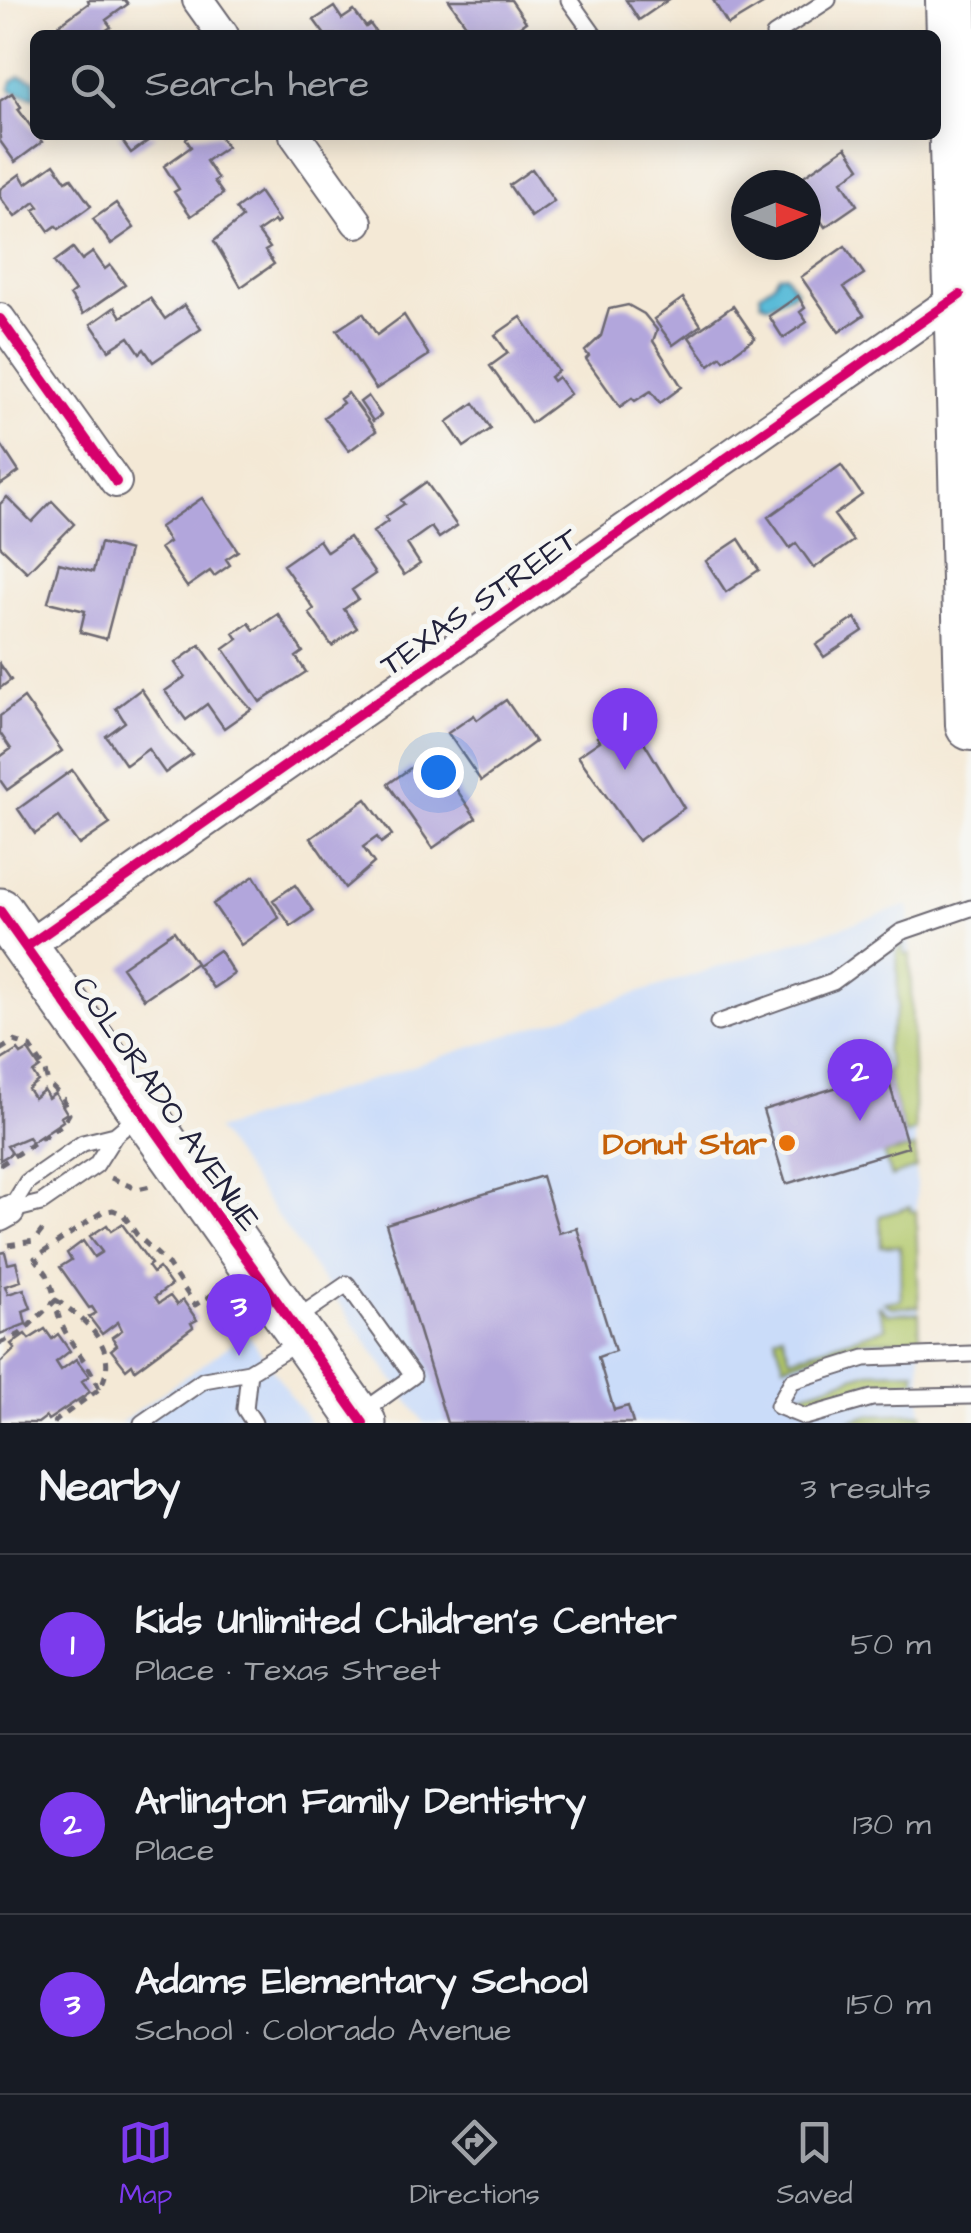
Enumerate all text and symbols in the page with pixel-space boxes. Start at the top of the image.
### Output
search box [30,30,941,140]
icon: search [65,58,120,113]
text: Search here [145,59,369,111]
north arrow [731,170,821,260]
street label: TEXAS STREET [371,517,588,687]
pin: 1 [592,688,658,770]
your location [413,747,464,798]
street label: COLORADO AVENUE [61,967,271,1241]
pin: 2 [828,1038,892,1121]
place label: Donut Star [603,1122,767,1167]
marker: Donut Star [776,1132,798,1154]
pin: 3 [206,1274,272,1356]
text: Nearby [40,1459,180,1517]
text: 3 results [801,1466,931,1511]
text: Kids Unlimited Children's Center [135,1596,677,1648]
text: 1 [70,1622,75,1667]
text: 50 m [850,1622,931,1667]
text: Place · Texas Street [135,1648,441,1693]
text: Arlington Family Dentistry [135,1776,586,1828]
text: 2 [63,1802,82,1847]
text: 130 m [853,1802,931,1847]
text: Place [135,1828,214,1873]
text: Adams Elementary School [135,1956,588,2008]
text: 3 [64,1982,81,2027]
text: 150 m [846,1982,931,2027]
text: School · Colorado Avenue [135,2008,512,2053]
tab: Map [118,2115,173,2214]
tab: Directions [410,2115,540,2214]
tab: Saved [776,2115,853,2214]

